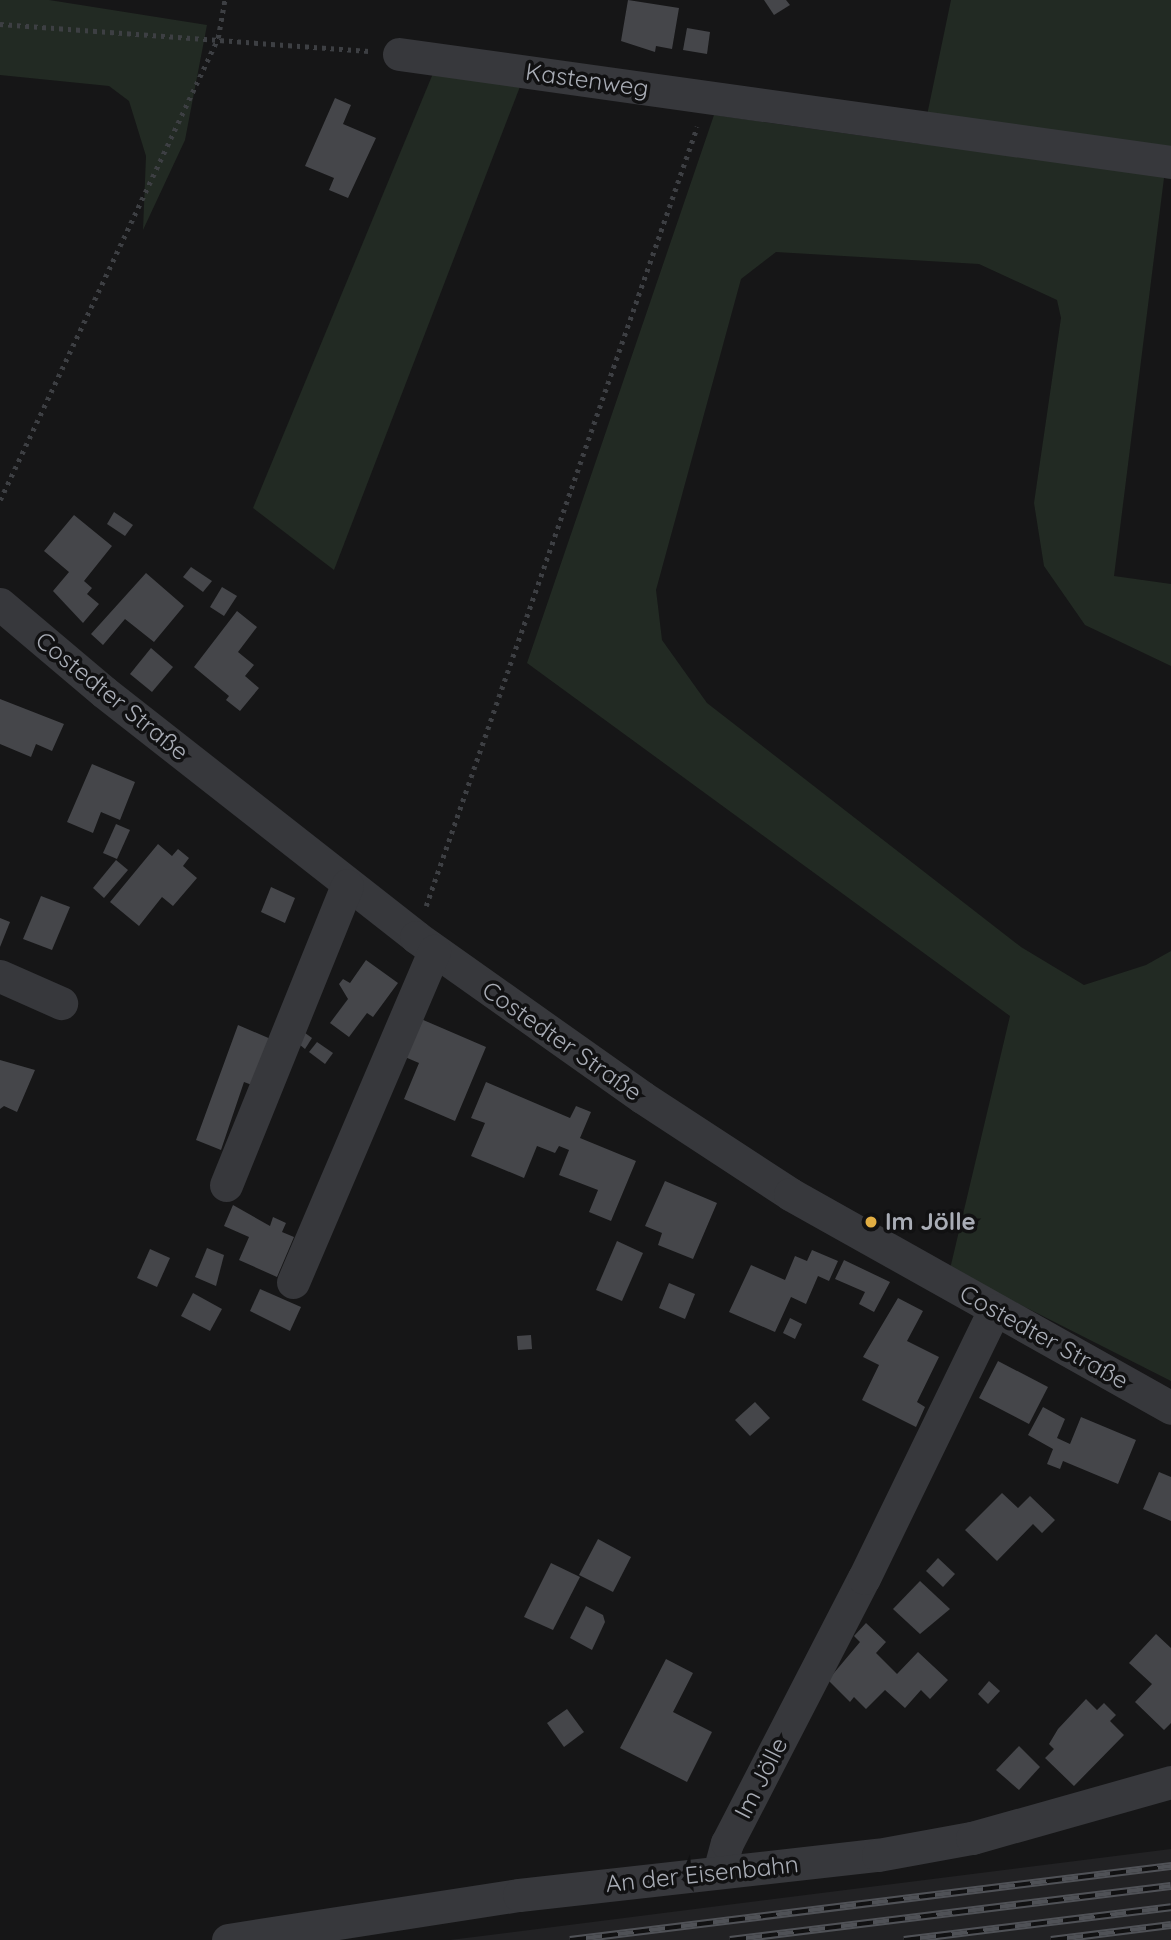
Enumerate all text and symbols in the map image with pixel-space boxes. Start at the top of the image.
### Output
street label: Kastenweg [524,57,650,103]
street label: Costedter Straße [30,626,194,766]
street label: Costedter Straße [477,975,647,1107]
place label: Im Jölle [885,1208,976,1236]
marker: Im Jölle [863,1214,879,1230]
street label: Costedter Straße [955,1279,1133,1395]
street label: Im Jölle [728,1733,794,1823]
street label: An der Eisenbahn [604,1850,800,1898]

